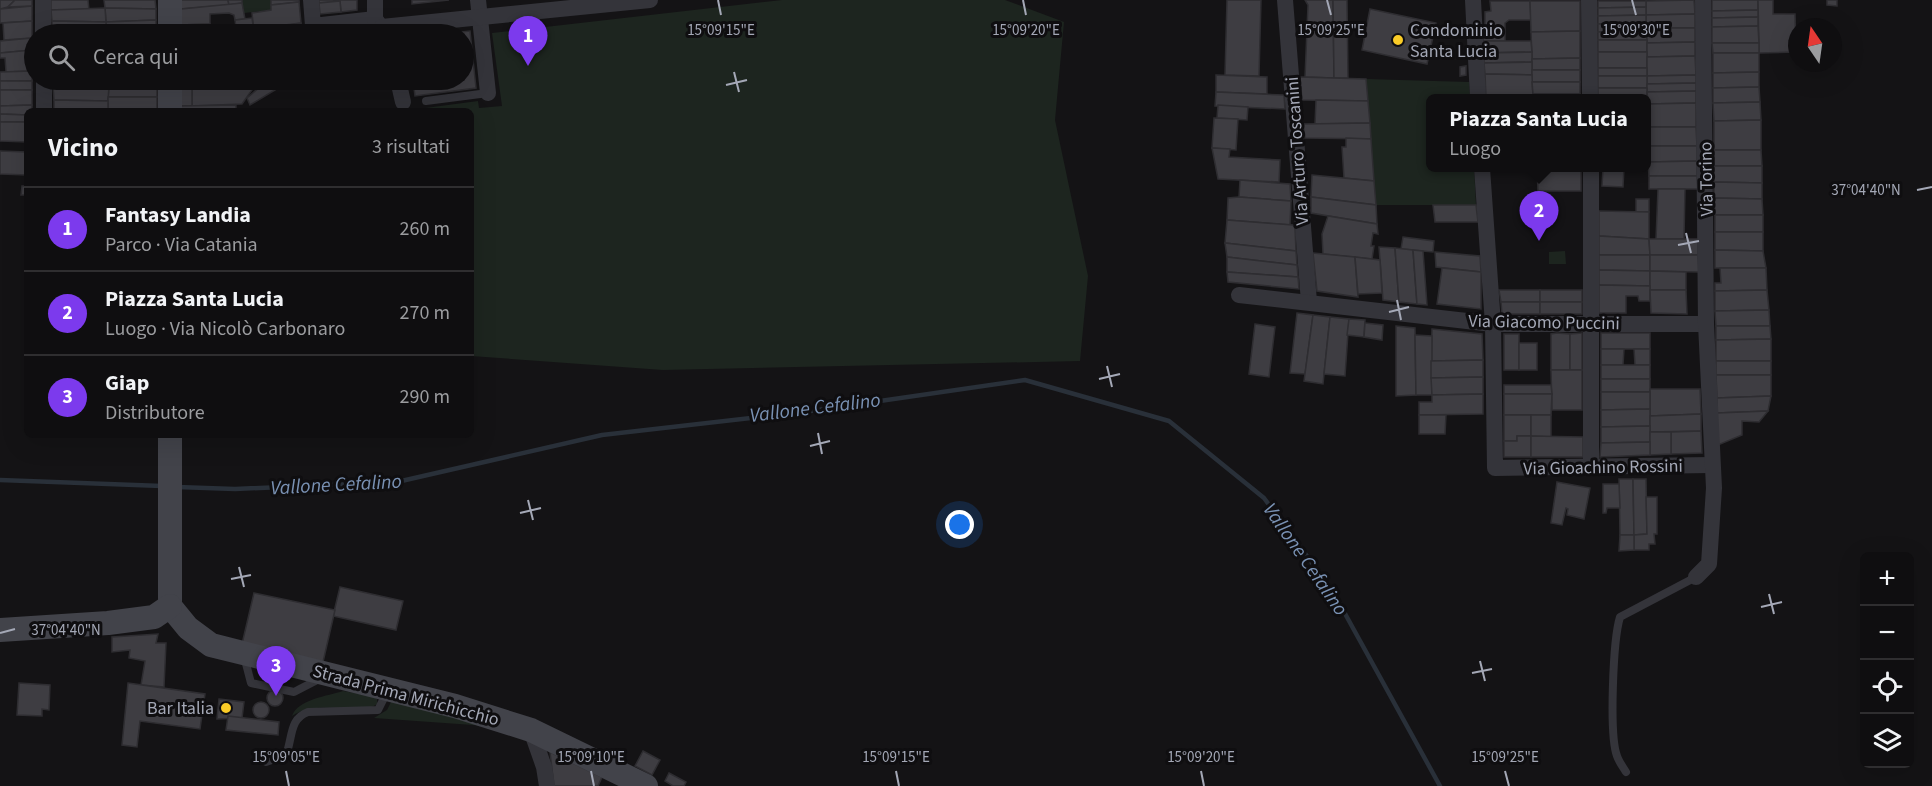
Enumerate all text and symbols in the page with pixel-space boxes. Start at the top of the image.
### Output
pin: 1 [508,16,548,66]
place label: Condominio Santa Lucia [1410,18,1503,64]
north arrow [1788,18,1842,72]
text: 15°09'15"E [687,20,755,41]
text: 15°09'20"E [992,20,1060,41]
text: 15°09'25"E [1297,20,1365,41]
text: 15°09'30"E [1602,20,1670,41]
search box [24,24,474,90]
marker: Condominio Santa Lucia [1391,33,1405,47]
icon: search [45,41,78,74]
text: Cerca qui [93,41,179,73]
street label: Via Arturo Toscanini [1280,76,1315,226]
popup [1426,94,1651,172]
text: Piazza Santa Lucia [1449,103,1628,135]
text: Vicino [48,129,118,166]
text: 3 risultati [372,133,450,161]
text: Luogo [1449,135,1501,163]
street label: Via Torino [1693,141,1720,217]
text: 37°04'40"N [1831,180,1901,201]
pin: 2 [1520,192,1558,241]
text: Fantasy Landia [105,199,251,231]
text: 1 [62,215,73,243]
text: 260 m [400,215,450,243]
text: Parco · Via Catania [105,231,258,259]
text: Piazza Santa Lucia [105,283,284,315]
text: 2 [62,299,73,327]
text: 270 m [400,299,450,327]
street label: Via Giacomo Puccini [1468,309,1620,336]
text: Luogo · Via Nicolò Carbonaro [105,315,345,343]
text: Giap [105,367,149,399]
text: 3 [62,383,73,411]
text: 290 m [400,383,450,411]
water label: Vallone Cefalino [748,386,882,430]
text: Distributore [105,399,205,427]
street label: Via Gioachino Rossini [1523,454,1683,481]
water label: Vallone Cefalino [270,468,403,502]
water label: Vallone Cefalino [1256,498,1354,622]
your location [945,510,974,539]
map controls [1860,552,1914,768]
button: + [1860,552,1914,606]
button: − [1860,606,1914,660]
text: 37°04'40"N [31,620,101,641]
pin: 3 [256,646,296,696]
street label: Strada Prima Mirichicchio [310,659,502,732]
button: locate [1860,660,1914,714]
place label: Bar Italia [147,696,214,721]
marker: Bar Italia [219,701,233,715]
button: layers [1860,714,1914,768]
text: 15°09'05"E [252,747,320,768]
text: 15°09'10"E [557,747,625,768]
text: 15°09'15"E [862,747,930,768]
text: 15°09'20"E [1167,747,1235,768]
text: 15°09'25"E [1471,747,1539,768]

